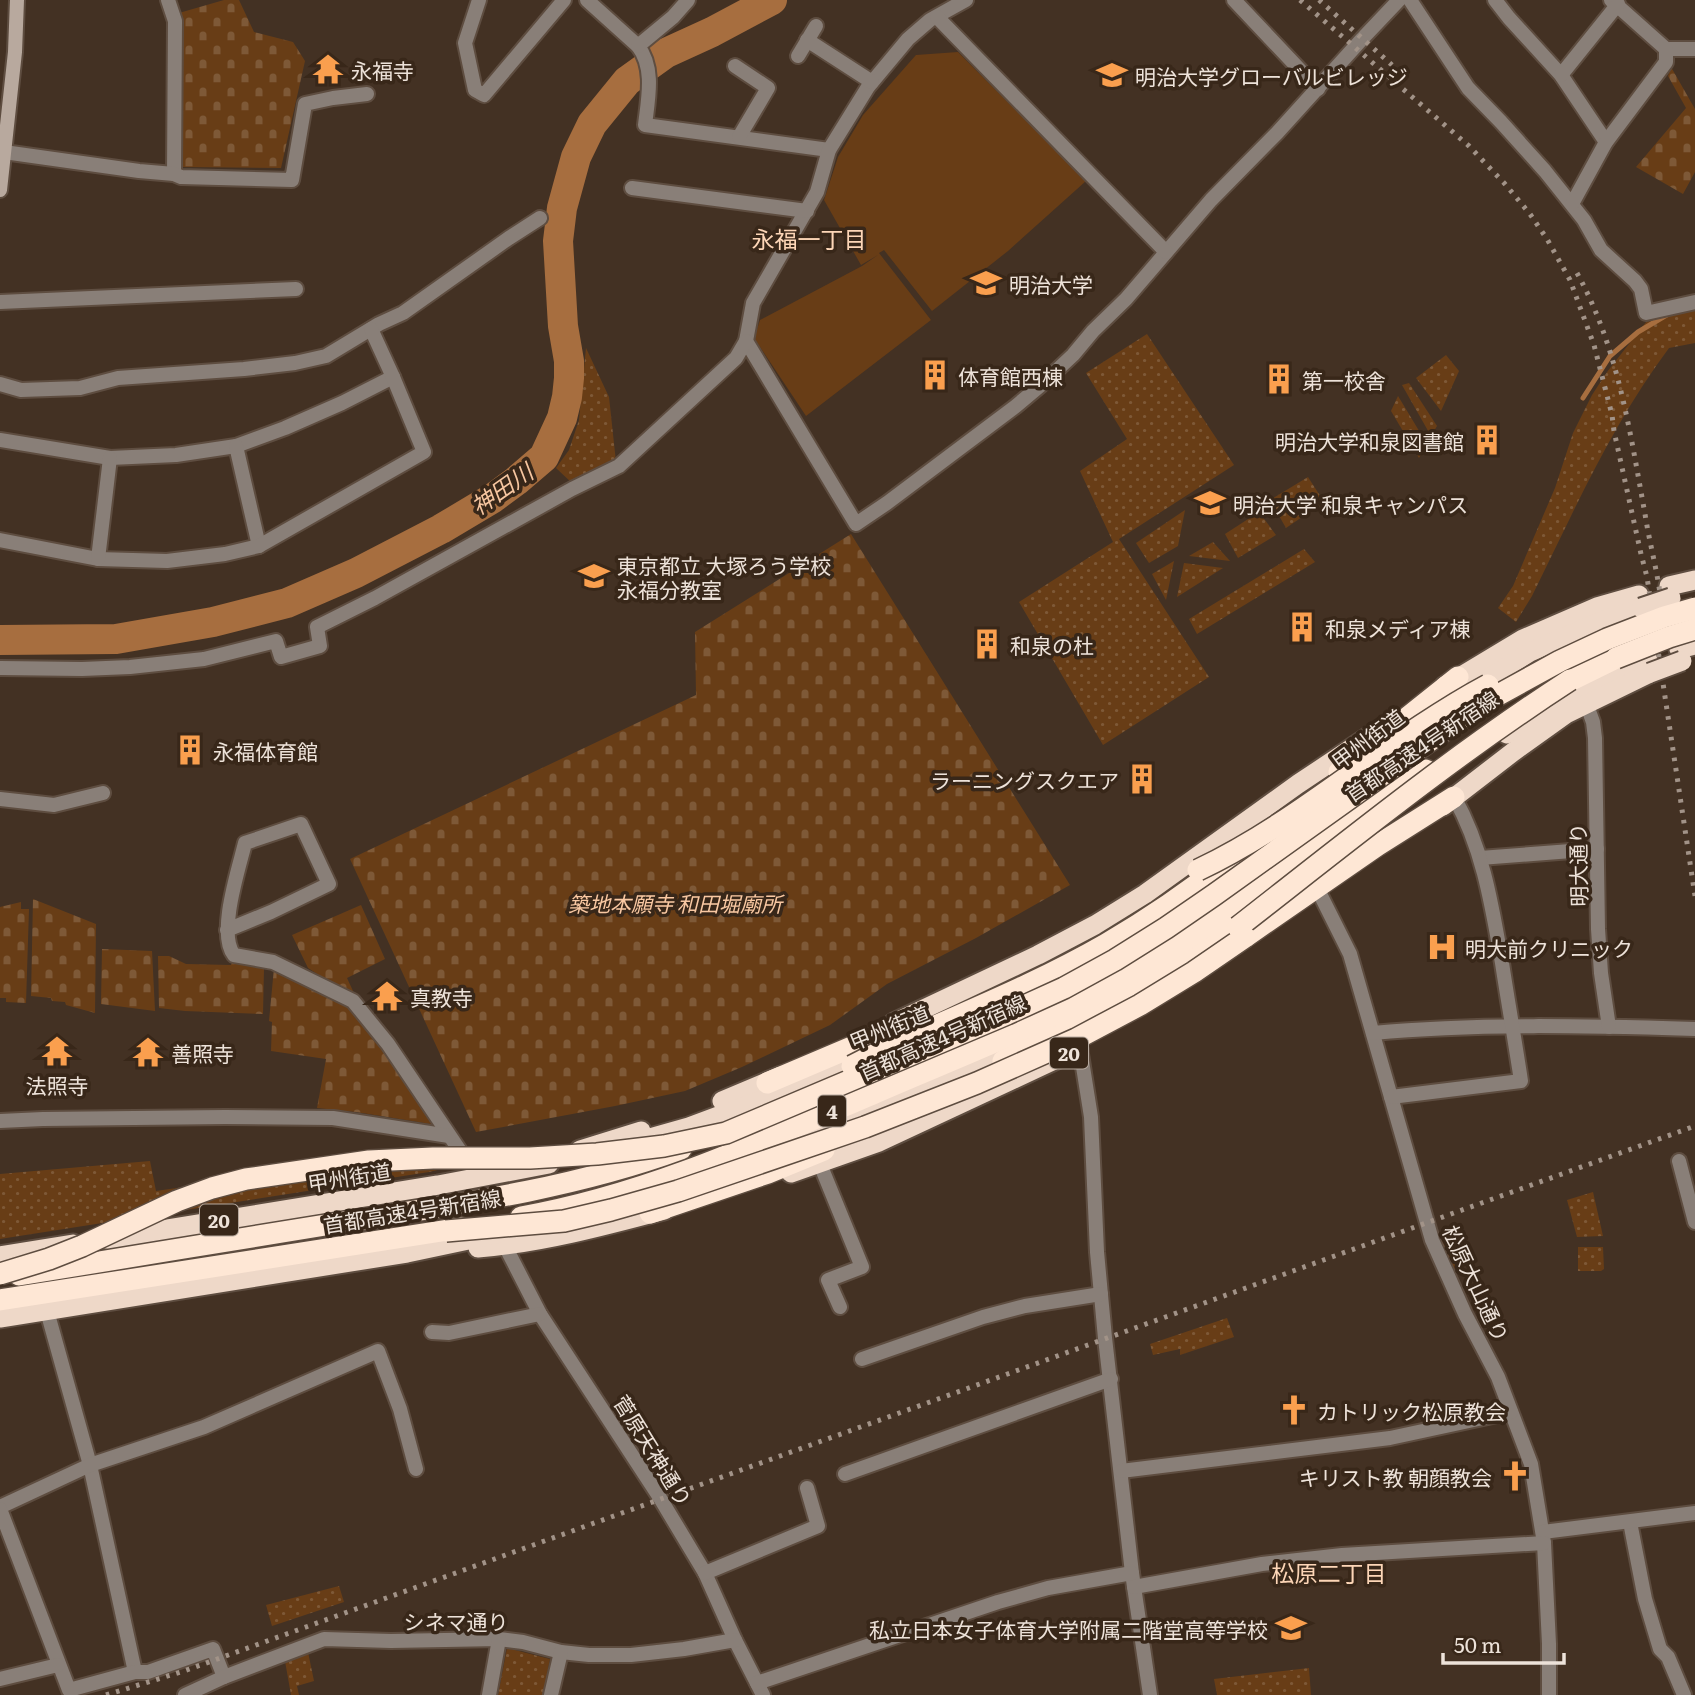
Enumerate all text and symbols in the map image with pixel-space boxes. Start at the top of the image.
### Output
temple icon: 永福寺 [311,52,345,86]
place label: 永福寺 [351,54,414,85]
school or university icon: 明治大学グローバルビレッジ [1095,58,1129,92]
place label: 明治大学グローバルビレッジ [1135,60,1408,91]
district label: 永福一丁目 [752,221,867,255]
school or university icon: 明治大学 [969,266,1003,300]
place label: 明治大学 [1009,268,1093,299]
building icon: 体育館西棟 [918,358,952,392]
place label: 体育館西棟 [958,360,1063,391]
building icon: 第一校舎 [1262,362,1296,396]
place label: 第一校舎 [1302,364,1386,395]
building icon: 明治大学和泉図書館 [1470,423,1504,457]
place label: 明治大学和泉図書館 [1275,425,1464,456]
water label: 神田川 [463,453,541,522]
school or university icon: 明治大学 和泉キャンパス [1193,486,1227,520]
place label: 明治大学 和泉キャンパス [1233,488,1468,519]
place label: 東京都立 大塚ろう学校 永福分教室 [617,549,831,604]
school or university icon: 東京都立 大塚ろう学校 永福分教室 [577,559,611,593]
building icon: 和泉メディア棟 [1285,610,1319,644]
place label: 和泉メディア棟 [1325,612,1471,643]
building icon: 和泉の杜 [970,627,1004,661]
place label: 和泉の杜 [1010,629,1094,660]
street label: 首都高速4号新宿線 [1338,682,1504,808]
street label: 甲州街道 [1324,700,1410,776]
building icon: 永福体育館 [173,733,207,767]
place label: 永福体育館 [213,735,318,766]
building icon: ラーニングスクエア [1125,762,1159,796]
place label: ラーニングスクエア [930,764,1119,795]
street label: 明大通り [1561,823,1593,907]
park label: 築地本願寺 和田堀廟所 [568,887,785,918]
hospital icon: 明大前クリニック [1425,930,1459,964]
place label: 明大前クリニック [1465,932,1633,963]
temple icon: 真教寺 [370,979,404,1013]
place label: 真教寺 [410,981,473,1012]
street label: 首都高速4号新宿線 [854,985,1030,1087]
street label: 甲州街道 [844,996,934,1056]
temple icon: 法照寺 [40,1034,74,1068]
temple icon: 善照寺 [131,1035,165,1069]
place label: 善照寺 [171,1037,234,1068]
road number: 20 [1050,1037,1088,1068]
place label: 法照寺 [26,1069,89,1100]
road number: 4 [818,1096,846,1126]
street label: 甲州街道 [305,1154,393,1198]
street label: 首都高速4号新宿線 [321,1181,503,1239]
road number: 20 [200,1204,238,1236]
street label: 松原大山通り [1436,1219,1518,1347]
street label: 菅原天神通り [607,1388,701,1512]
church icon: カトリック松原教会 [1277,1393,1311,1427]
place label: カトリック松原教会 [1317,1395,1506,1426]
church icon: キリスト教 朝顔教会 [1498,1459,1532,1493]
place label: キリスト教 朝顔教会 [1299,1461,1492,1492]
district label: 松原二丁目 [1272,1555,1387,1589]
street label: シネマ通り [404,1605,509,1636]
school or university icon: 私立日本女子体育大学附属二階堂高等学校 [1274,1611,1308,1645]
place label: 私立日本女子体育大学附属二階堂高等学校 [869,1613,1268,1644]
scale bar [1443,1622,1564,1666]
text: 50 m [1454,1628,1501,1659]

